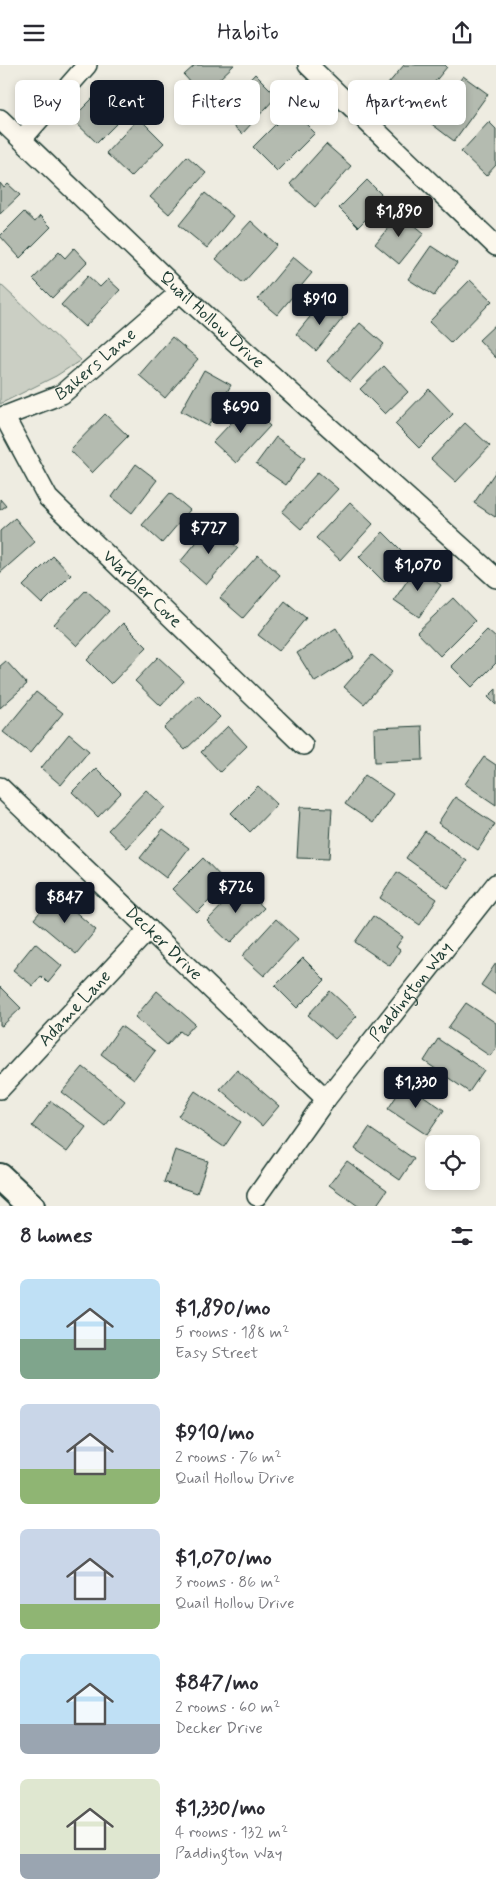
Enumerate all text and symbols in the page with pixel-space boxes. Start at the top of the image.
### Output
icon: menu [20,19,48,47]
text: Habito [217,19,279,47]
icon: share [448,19,476,47]
chip: Buy [15,80,80,125]
chip: Rent [90,80,164,125]
chip: Filters [174,80,260,125]
chip: New [270,80,338,125]
chip: Apartment [348,80,466,125]
pin: $1,890 [358,195,440,238]
text: $1,890 [376,201,422,222]
street label: Quail Hollow Drive [154,266,269,374]
pin: $910 [290,283,350,326]
text: $910 [303,289,337,310]
street label: Bakers Lane [52,323,142,407]
pin: $690 [211,391,271,434]
text: $690 [223,397,259,418]
pin: $727 [179,513,239,555]
text: $727 [191,518,227,539]
street label: Warbler Cove [97,545,187,634]
pin: $1,070 [377,549,459,592]
text: $1,070 [394,555,442,576]
pin: $726 [206,871,266,914]
text: $726 [218,877,254,898]
pin: $847 [35,881,95,924]
text: $847 [46,887,84,908]
street label: Decker Drive [119,900,207,986]
street label: Paddington Way [364,937,458,1046]
street label: Adame Lane [33,965,117,1052]
pin: $1,330 [375,1067,457,1109]
text: $1,330 [395,1072,437,1093]
map controls [425,1135,480,1190]
button: locate [425,1135,480,1190]
text: 8 homes [20,1222,92,1250]
icon: filters [448,1222,476,1250]
text: $1,890/mo [175,1294,270,1322]
icon: home [60,1299,120,1359]
text: 5 rooms · 188 m² [175,1322,289,1343]
text: Easy Street [175,1343,258,1364]
text: $910/mo [175,1419,254,1447]
icon: home [60,1424,120,1484]
text: 2 rooms · 76 m² [175,1447,282,1468]
text: Quail Hollow Drive [175,1468,295,1489]
text: $1,070/mo [175,1544,272,1572]
icon: home [60,1549,120,1609]
text: 3 rooms · 86 m² [175,1572,280,1593]
text: Quail Hollow Drive [175,1593,295,1614]
text: $847/mo [175,1669,259,1697]
icon: home [60,1674,120,1734]
text: 2 rooms · 60 m² [175,1697,280,1718]
text: Decker Drive [175,1718,263,1739]
text: $1,330/mo [175,1794,265,1822]
icon: home [60,1799,120,1859]
text: 4 rooms · 132 m² [175,1822,288,1843]
text: Paddington Way [175,1843,282,1864]

